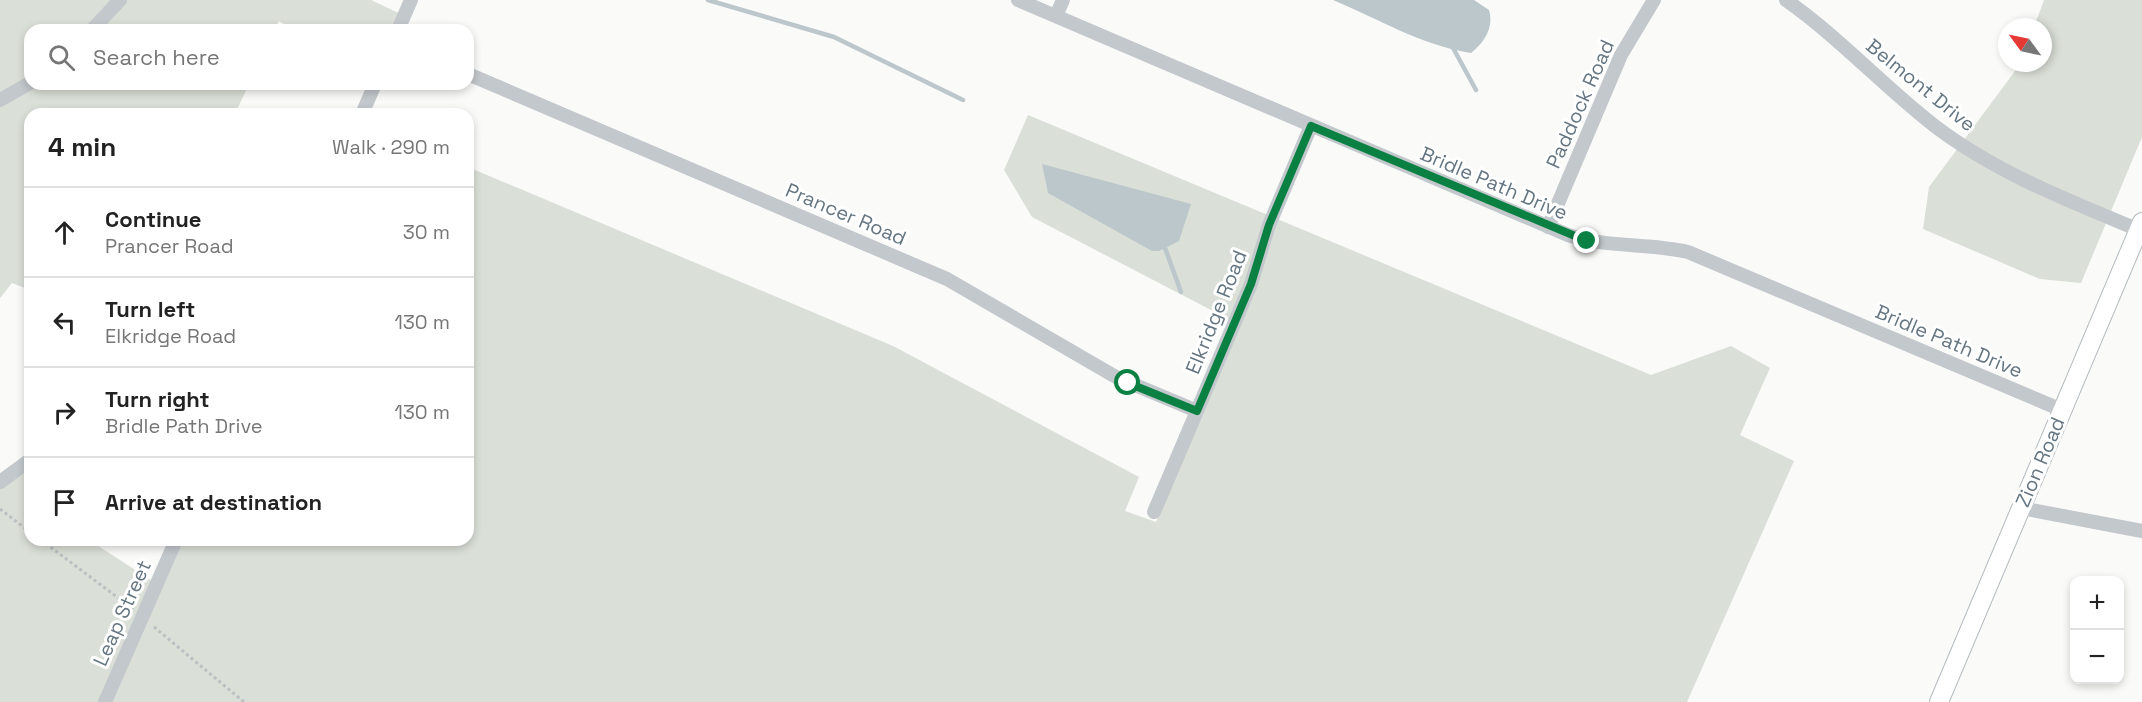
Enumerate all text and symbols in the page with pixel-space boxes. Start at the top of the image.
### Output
north arrow [1998,18,2052,72]
search box [24,24,474,90]
street label: Belmont Drive [1861,33,1981,137]
street label: Paddock Road [1540,36,1620,172]
icon: search [45,41,78,74]
text: Search here [93,43,220,71]
text: 4 min [48,130,116,164]
text: Walk · 290 m [332,134,450,160]
street label: Bridle Path Drive [1416,140,1572,226]
street label: Prancer Road [782,177,910,251]
text: Continue [105,205,201,233]
icon: ahead [48,216,81,249]
text: 30 m [403,219,450,245]
route end [1573,227,1599,253]
text: Prancer Road [105,233,234,259]
street label: Elkridge Road [1179,246,1253,378]
text: Turn left [105,295,195,323]
street label: Bridle Path Drive [1871,298,2027,384]
icon: left [48,306,81,339]
text: 130 m [394,309,450,335]
text: Elkridge Road [105,323,236,349]
route start [1114,369,1140,395]
text: Turn right [105,385,210,413]
icon: right [48,396,81,429]
text: 130 m [394,399,450,425]
text: Bridle Path Drive [105,413,263,439]
street label: Zion Road [2009,413,2071,511]
icon: arrive [48,486,81,519]
text: Arrive at destination [105,488,322,516]
street label: Leap Street [87,556,157,670]
map controls [2070,576,2124,684]
button: + [2070,576,2124,630]
button: − [2070,630,2124,684]

